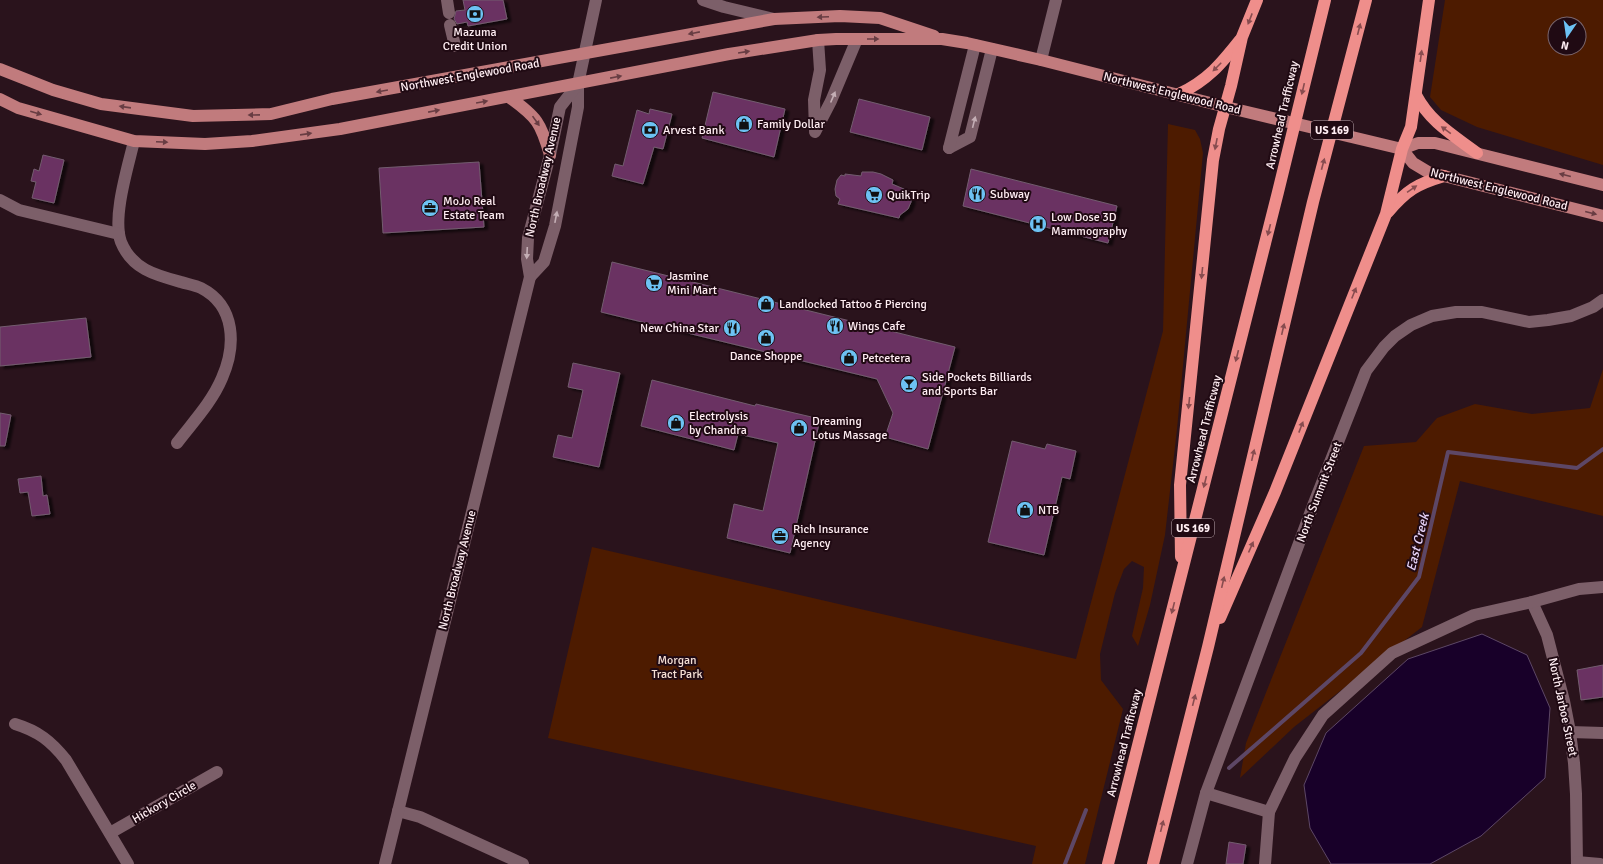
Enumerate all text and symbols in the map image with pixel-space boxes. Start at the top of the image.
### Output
bank icon: Mazuma Credit Union [465,4,485,24]
one-way arrow [817,13,829,20]
one-way arrow [1246,13,1252,25]
north arrow [1547,16,1587,56]
one-way arrow [1356,22,1362,35]
place label: Mazuma Credit Union [443,25,507,54]
one-way arrow [688,31,700,37]
one-way arrow [867,36,880,42]
text: N [1560,38,1570,52]
one-way arrow [738,49,750,55]
one-way arrow [1418,50,1424,63]
street label: Northwest Englewood Road [399,56,541,95]
street label: Arrowhead Trafficway [1263,59,1302,171]
one-way arrow [1212,62,1222,72]
street label: Northwest Englewood Road [1102,69,1242,118]
one-way arrow [610,73,623,79]
one-way arrow [1299,83,1305,95]
one-way arrow [375,88,388,94]
one-way arrow [830,91,836,103]
one-way arrow [476,99,488,105]
one-way arrow [119,104,131,110]
one-way arrow [428,107,440,113]
one-way arrow [31,110,43,116]
one-way arrow [247,112,260,118]
shop icon: Family Dollar [734,114,754,134]
street label: North Broadway Avenue [522,116,565,239]
one-way arrow [533,116,540,127]
one-way arrow [971,116,977,128]
place label: Family Dollar [757,117,825,132]
bank icon: Arvest Bank [640,120,660,140]
road number: US 169 [1311,121,1353,139]
place label: Arvest Bank [663,123,724,138]
one-way arrow [1440,126,1451,134]
one-way arrow [300,131,312,137]
one-way arrow [1213,138,1219,150]
one-way arrow [156,139,169,145]
one-way arrow [1320,158,1326,170]
street label: Northwest Englewood Road [1429,165,1569,214]
one-way arrow [1559,172,1571,178]
restaurant icon: Subway [967,184,987,204]
supermarket icon: QuikTrip [864,185,884,205]
one-way arrow [1406,185,1417,193]
place label: Subway [990,187,1030,202]
place label: QuikTrip [887,188,930,203]
place label: MoJo Real Estate Team [443,194,505,223]
office icon: MoJo Real Estate Team [420,198,440,218]
place label: Low Dose 3D Mammography [1051,210,1128,239]
one-way arrow [1585,210,1597,216]
one-way arrow [554,211,560,223]
hospital icon: Low Dose 3D Mammography [1028,214,1048,234]
one-way arrow [1266,224,1272,236]
one-way arrow [524,247,531,259]
one-way arrow [1199,267,1205,280]
place label: Jasmine Mini Mart [667,269,717,298]
supermarket icon: Jasmine Mini Mart [644,273,664,293]
one-way arrow [1351,287,1357,299]
shop icon: Landlocked Tattoo & Piercing [756,294,776,314]
place label: Landlocked Tattoo & Piercing [779,297,927,312]
restaurant icon: Wings Cafe [825,316,845,336]
restaurant icon: New China Star [722,318,742,338]
place label: Wings Cafe [848,319,905,334]
place label: New China Star [640,321,720,336]
one-way arrow [1281,323,1287,335]
shop icon: Dance Shoppe [756,328,776,348]
shop icon: Petcetera [839,348,859,368]
place label: Dance Shoppe [730,349,802,364]
one-way arrow [1233,349,1239,362]
place label: Petcetera [862,351,911,366]
place label: Side Pockets Billiards and Sports Bar [922,370,1032,399]
street label: Arrowhead Trafficway [1184,373,1225,485]
bar icon: Side Pockets Billiards and Sports Bar [899,374,919,394]
one-way arrow [1185,397,1192,409]
place label: Electrolysis by Chandra [689,409,748,438]
shop icon: Electrolysis by Chandra [666,413,686,433]
place label: Dreaming Lotus Massage [812,414,887,443]
shop icon: Dreaming Lotus Massage [789,418,809,438]
one-way arrow [1298,420,1304,432]
street label: North Summit Street [1293,440,1345,544]
one-way arrow [1251,449,1257,461]
one-way arrow [1201,475,1207,488]
shop icon: NTB [1015,500,1035,520]
place label: NTB [1038,503,1059,518]
street label: North Broadway Avenue [435,509,480,631]
water label: East Creek [1403,510,1433,573]
road number: US 169 [1172,519,1214,537]
place label: Rich Insurance Agency [793,522,869,551]
office icon: Rich Insurance Agency [770,526,790,546]
one-way arrow [1248,541,1255,553]
one-way arrow [1221,576,1227,588]
one-way arrow [1169,601,1175,614]
park label: Morgan Tract Park [651,653,703,682]
street label: North Jarboe Street [1545,656,1580,758]
street label: Arrowhead Trafficway [1104,687,1145,799]
one-way arrow [1192,694,1198,706]
street label: Hickory Circle [129,778,199,827]
one-way arrow [1160,820,1166,832]

